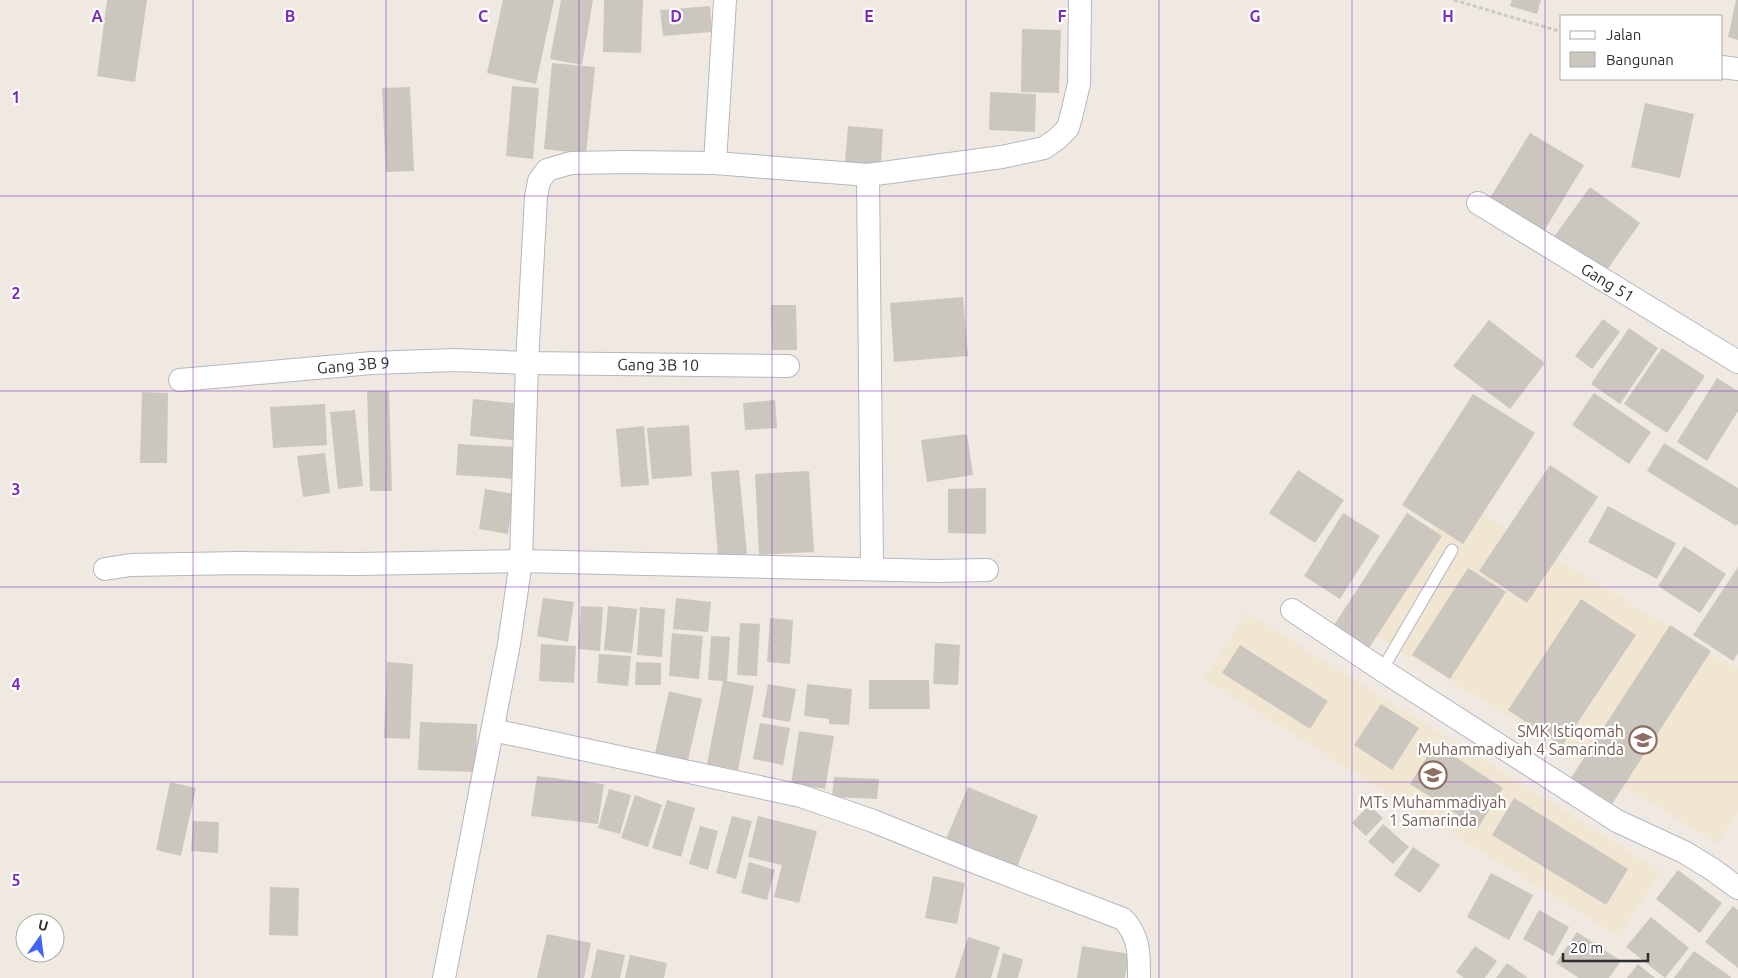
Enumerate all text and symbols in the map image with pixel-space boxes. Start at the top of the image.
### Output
text: A [91,7,103,25]
text: B [285,7,295,25]
text: C [478,7,488,25]
text: D [670,7,682,25]
text: E [864,7,874,25]
text: F [1058,7,1067,25]
text: G [1249,7,1261,25]
text: H [1442,7,1454,25]
legend [1560,15,1723,80]
text: Jalan [1606,26,1641,43]
text: Bangunan [1606,51,1674,68]
text: 1 [11,88,21,106]
street label: Gang 51 [1578,259,1638,305]
text: 2 [11,284,21,302]
street label: Gang 3B 9 [316,353,390,377]
street label: Gang 3B 10 [617,355,699,374]
text: 3 [11,480,21,498]
text: 4 [11,675,21,693]
place label: SMK Istiqomah Muhammadiyah 4 Samarinda [1418,722,1624,758]
school or university icon: SMK Istiqomah Muhammadiyah 4 Samarinda [1628,725,1658,755]
school or university icon: MTs Muhammadiyah 1 Samarinda [1418,760,1448,790]
place label: MTs Muhammadiyah 1 Samarinda [1359,793,1507,829]
text: 5 [11,871,21,889]
north arrow [15,913,65,963]
text: U [36,916,50,934]
scale bar [1563,930,1648,962]
text: 20 m [1570,939,1603,956]

